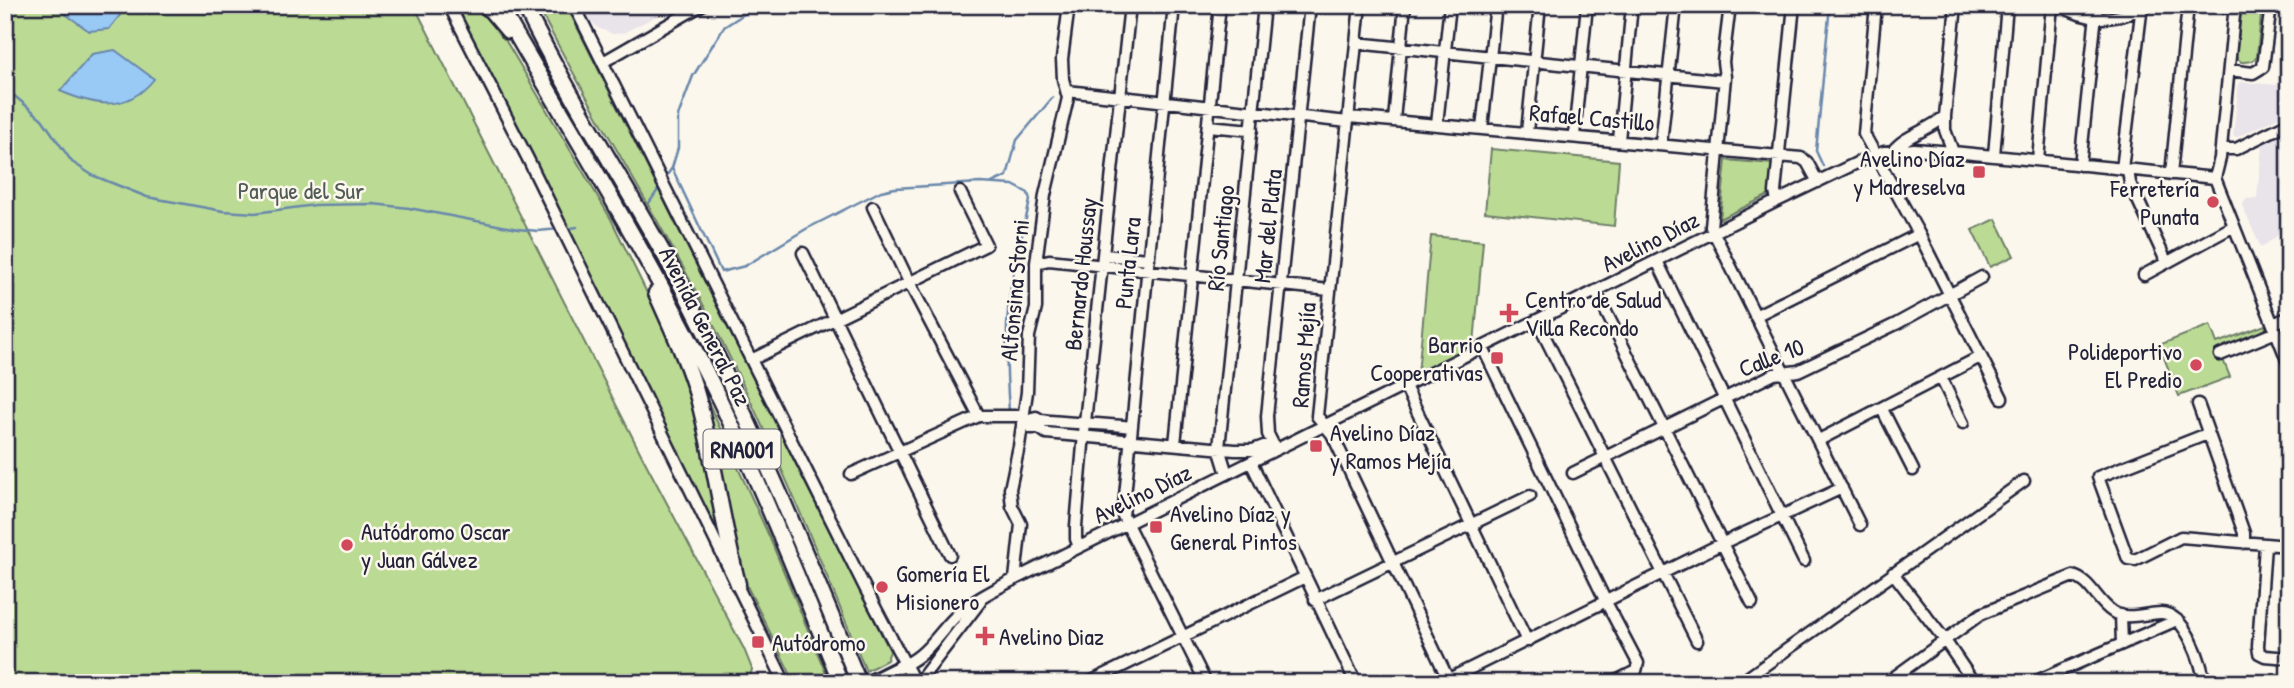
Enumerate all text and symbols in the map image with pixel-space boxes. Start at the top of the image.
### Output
street label: Rafael Castillo [1528,96,1656,138]
place label: Avelino Díaz y Madreselva [1853,142,1965,202]
marker: Avelino Díaz y Madreselva [1971,164,1987,180]
street label: Mar del Plata [1245,168,1289,284]
place label: Ferretería Punata [2110,172,2199,232]
park label: Parque del Sur [238,174,364,206]
street label: Río Santiago [1199,183,1241,292]
marker: Ferretería Punata [2205,194,2221,210]
street label: Bernardo Houssay [1056,196,1104,352]
street label: Avelino Díaz [1596,203,1704,279]
street label: Punta Lara [1106,215,1148,311]
street label: Alfonsina Storni [992,218,1036,362]
street label: Avenida General Paz [652,241,760,411]
place label: Centro de Salud Villa Recondo [1525,283,1661,343]
street label: Ramos Mejía [1283,301,1323,409]
marker: Centro de Salud Villa Recondo [1499,303,1519,323]
place label: Barrio Cooperativas [1370,328,1483,388]
street label: Calle 10 [1734,330,1808,384]
place label: Polideportivo El Predio [2068,335,2182,395]
marker: Barrio Cooperativas [1489,350,1505,366]
marker: Polideportivo El Predio [2188,357,2204,373]
place label: Avelino Díaz y Ramos Mejía [1330,416,1451,476]
road number: RNA001 [704,430,780,468]
marker: Avelino Díaz y Ramos Mejía [1308,438,1324,454]
street label: Avelino Díaz [1088,456,1196,530]
place label: Avelino Díaz y General Pintos [1170,497,1297,557]
place label: Autódromo Oscar y Juan Gálvez [361,515,511,575]
marker: Avelino Díaz y General Pintos [1148,519,1164,535]
marker: Autódromo Oscar y Juan Gálvez [339,537,355,553]
place label: Gomería El Misionero [896,557,990,617]
marker: Gomería El Misionero [874,579,890,595]
place label: Avelino Diaz [999,620,1104,652]
place label: Autódromo [772,626,866,658]
marker: Avelino Diaz [977,628,993,644]
marker: Autódromo [750,634,766,650]

